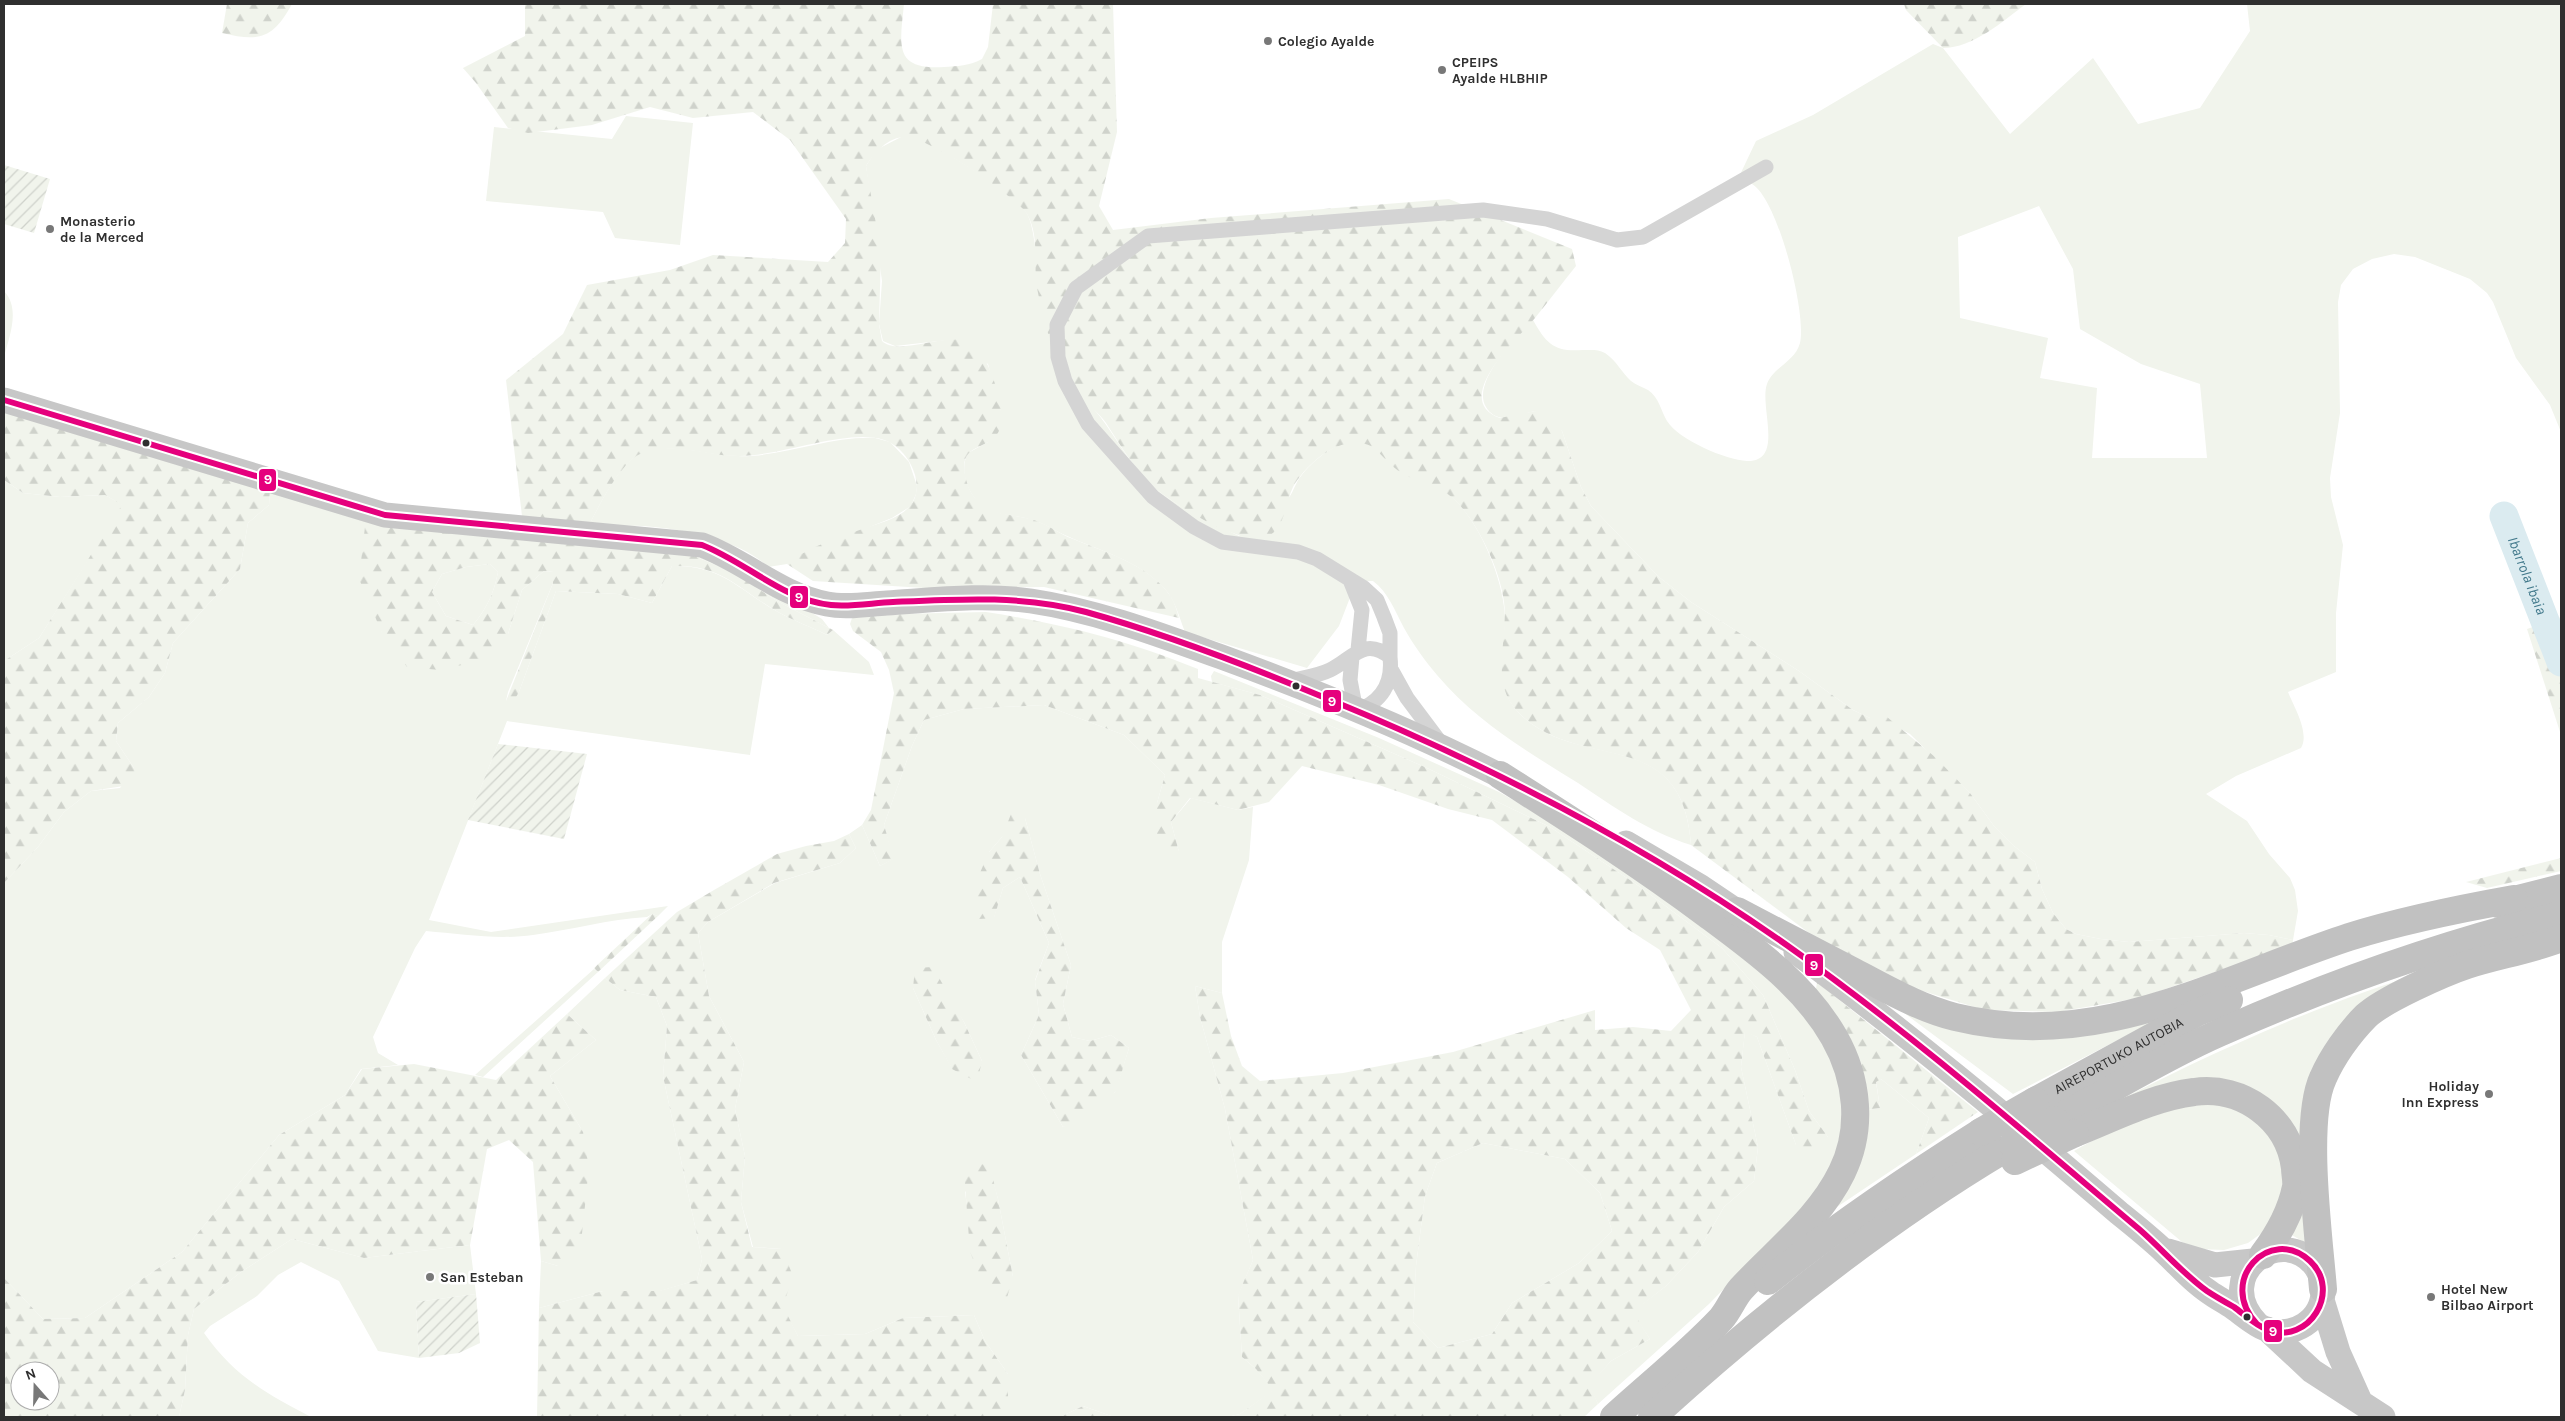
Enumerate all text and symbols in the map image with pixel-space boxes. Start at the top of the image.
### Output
place label: Colegio Ayalde [1278,33,1375,50]
marker: Colegio Ayalde [1262,35,1274,47]
place label: CPEIPS Ayalde HLBHIP [1452,54,1548,87]
marker: CPEIPS Ayalde HLBHIP [1436,64,1448,76]
place label: Monasterio de la Merced [60,213,144,246]
marker: Monasterio de la Merced [44,223,56,235]
unlabelled marker [141,438,151,448]
line badge: 9 [258,468,277,492]
text: 9 [264,471,272,488]
water label: Ibarrola ibaia [2504,534,2551,617]
line badge: 9 [789,585,809,609]
text: 9 [795,589,803,606]
unlabelled marker [1291,681,1301,691]
line badge: 9 [1322,689,1342,713]
text: 9 [1328,693,1336,710]
line badge: 9 [1804,953,1824,977]
text: 9 [1810,957,1818,974]
street label: AIREPORTUKO AUTOBIA [2051,1014,2186,1098]
place label: Holiday Inn Express [2402,1078,2479,1111]
marker: Holiday Inn Express [2483,1088,2495,1100]
place label: San Esteban [440,1269,523,1286]
marker: San Esteban [424,1271,436,1283]
place label: Hotel New Bilbao Airport [2441,1281,2534,1314]
marker: Hotel New Bilbao Airport [2425,1291,2437,1303]
unlabelled marker [2242,1312,2252,1322]
line badge: 9 [2263,1319,2283,1343]
text: 9 [2269,1323,2277,1340]
north arrow [10,1361,60,1411]
text: N [23,1365,38,1384]

